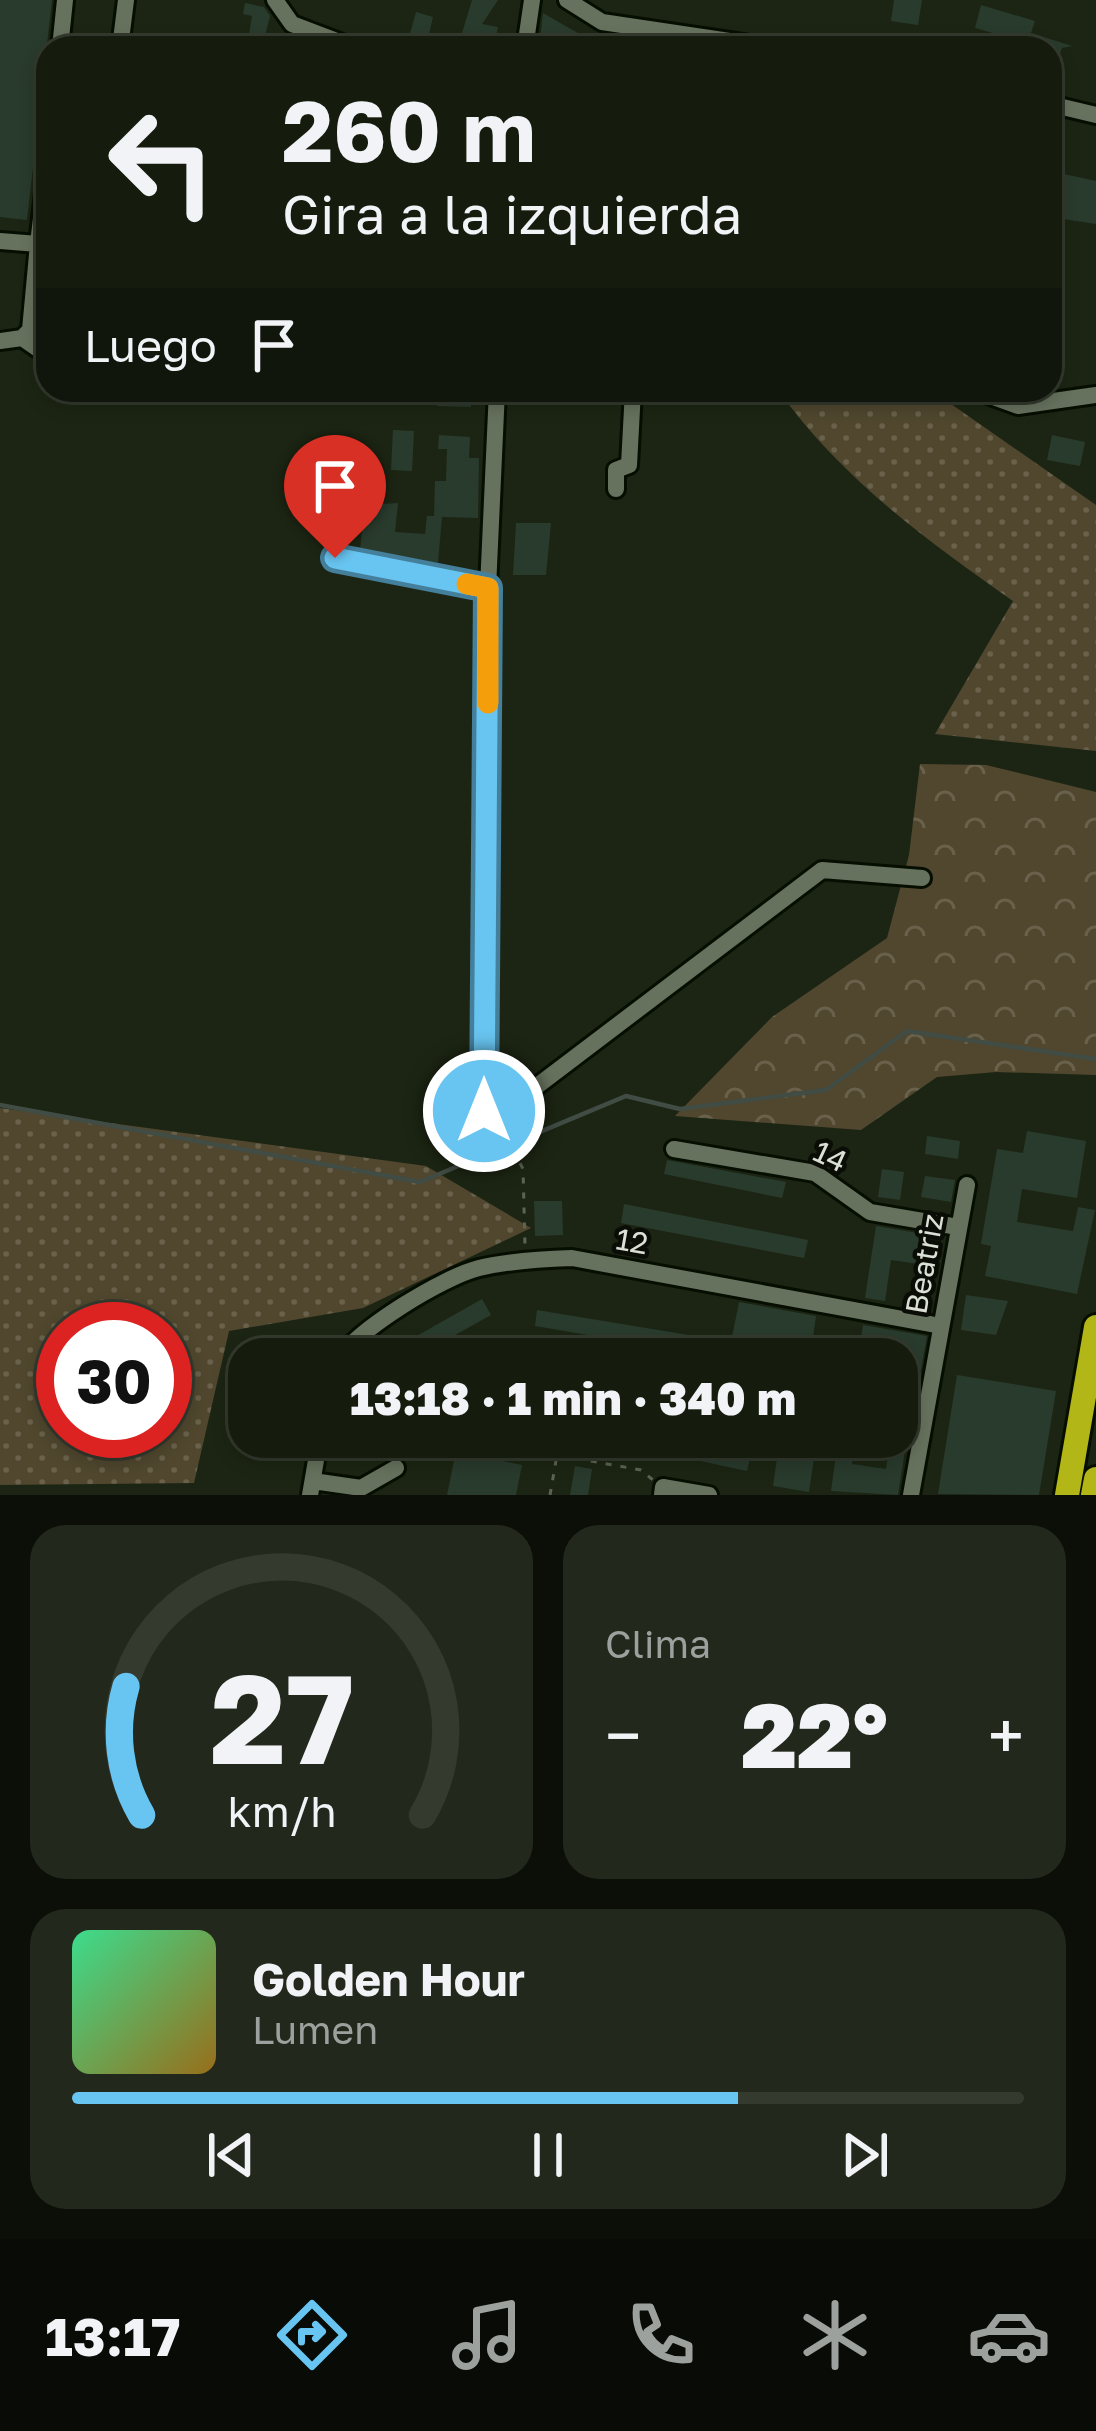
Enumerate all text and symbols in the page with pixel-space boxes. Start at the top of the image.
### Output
text: 260 m [282,80,536,180]
icon: left [84,84,240,240]
text: Gira a la izquierda [282,181,742,246]
icon: arrive [241,312,307,378]
text: Luego [84,318,217,372]
pin [284,435,386,558]
icon: arrive [302,453,368,519]
position arrow [421,1048,547,1174]
street label: 14 [808,1133,853,1179]
street label: Beatriz [898,1211,951,1317]
street label: 12 [613,1221,651,1262]
speed limit sign: 30 [36,1302,192,1458]
text: 13:18 · 1 min · 340 m [350,1371,796,1425]
text: Clima [605,1620,711,1667]
text: 27 [209,1642,354,1791]
text: 22° [741,1680,888,1788]
text: − [605,1695,641,1775]
text: + [988,1695,1024,1775]
text: km/h [227,1785,336,1836]
text: Golden Hour [252,1952,525,2006]
text: Lumen [252,2006,378,2053]
icon: previous [198,2122,264,2188]
icon: pause [515,2122,581,2188]
icon: next [832,2122,898,2188]
icon: directions [270,2293,354,2377]
icon: music [445,2293,529,2377]
icon: phone [619,2293,703,2377]
icon: climate [793,2293,877,2377]
icon: car [967,2293,1051,2377]
text: 13:17 [45,2303,180,2368]

